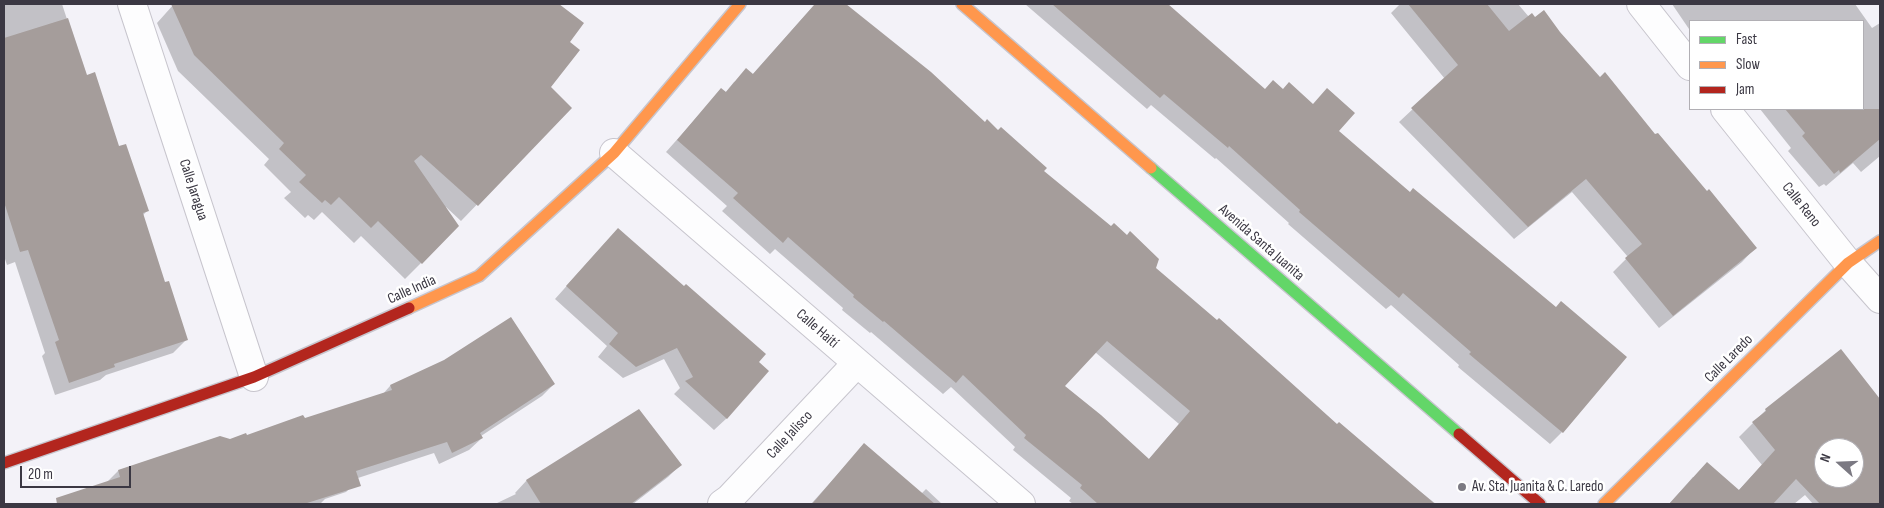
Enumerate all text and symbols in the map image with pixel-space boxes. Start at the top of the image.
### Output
legend [1689,20,1864,110]
text: Fast [1736,30,1757,49]
text: Slow [1736,55,1760,74]
text: Jam [1736,80,1754,99]
street label: Calle Jaragua [175,157,211,223]
street label: Calle Reno [1778,179,1824,231]
street label: Avenida Santa Juanita [1215,201,1307,285]
street label: Calle India [385,271,439,309]
street label: Calle Haití [792,306,842,352]
street label: Calle Laredo [1701,331,1757,387]
street label: Calle Jalisco [763,407,817,463]
north arrow [1814,438,1864,488]
text: N [1816,452,1835,464]
scale bar [22,456,134,488]
text: 20 m [28,465,53,484]
place label: Av. Sta. Juanita & C. Laredo [1472,478,1604,496]
marker: Av. Sta. Juanita & C. Laredo [1456,481,1468,493]

